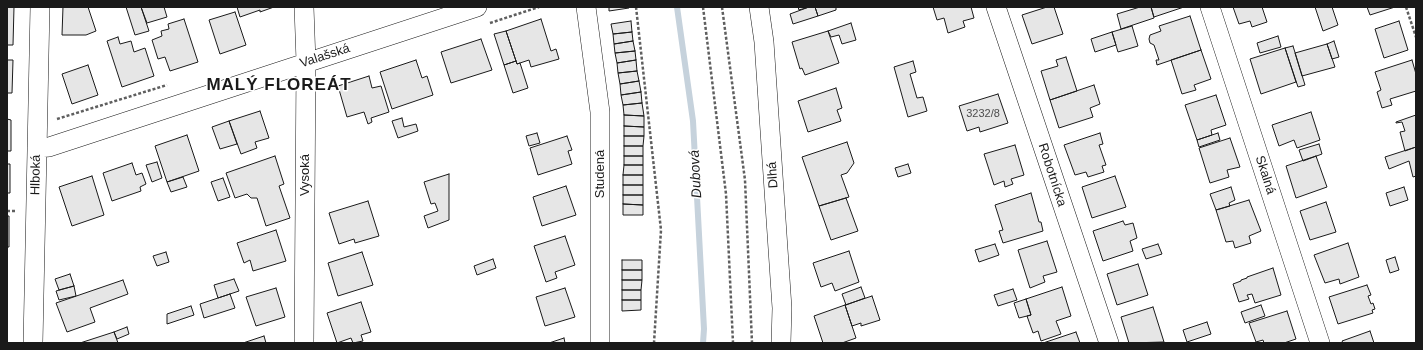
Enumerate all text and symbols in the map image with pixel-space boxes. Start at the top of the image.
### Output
street label: Valašská [298,41,352,71]
district label: MALÝ FLOREÁT [206,75,352,95]
house number: 3232/8 [966,107,1000,121]
street label: Robotnícka [1034,141,1070,209]
water label: Dubová [686,149,706,199]
street label: Studená [592,150,608,198]
street label: Vysoká [297,154,313,196]
street label: Skalná [1251,154,1279,196]
street label: Hlboká [28,155,44,195]
street label: Dlhá [764,161,782,189]

